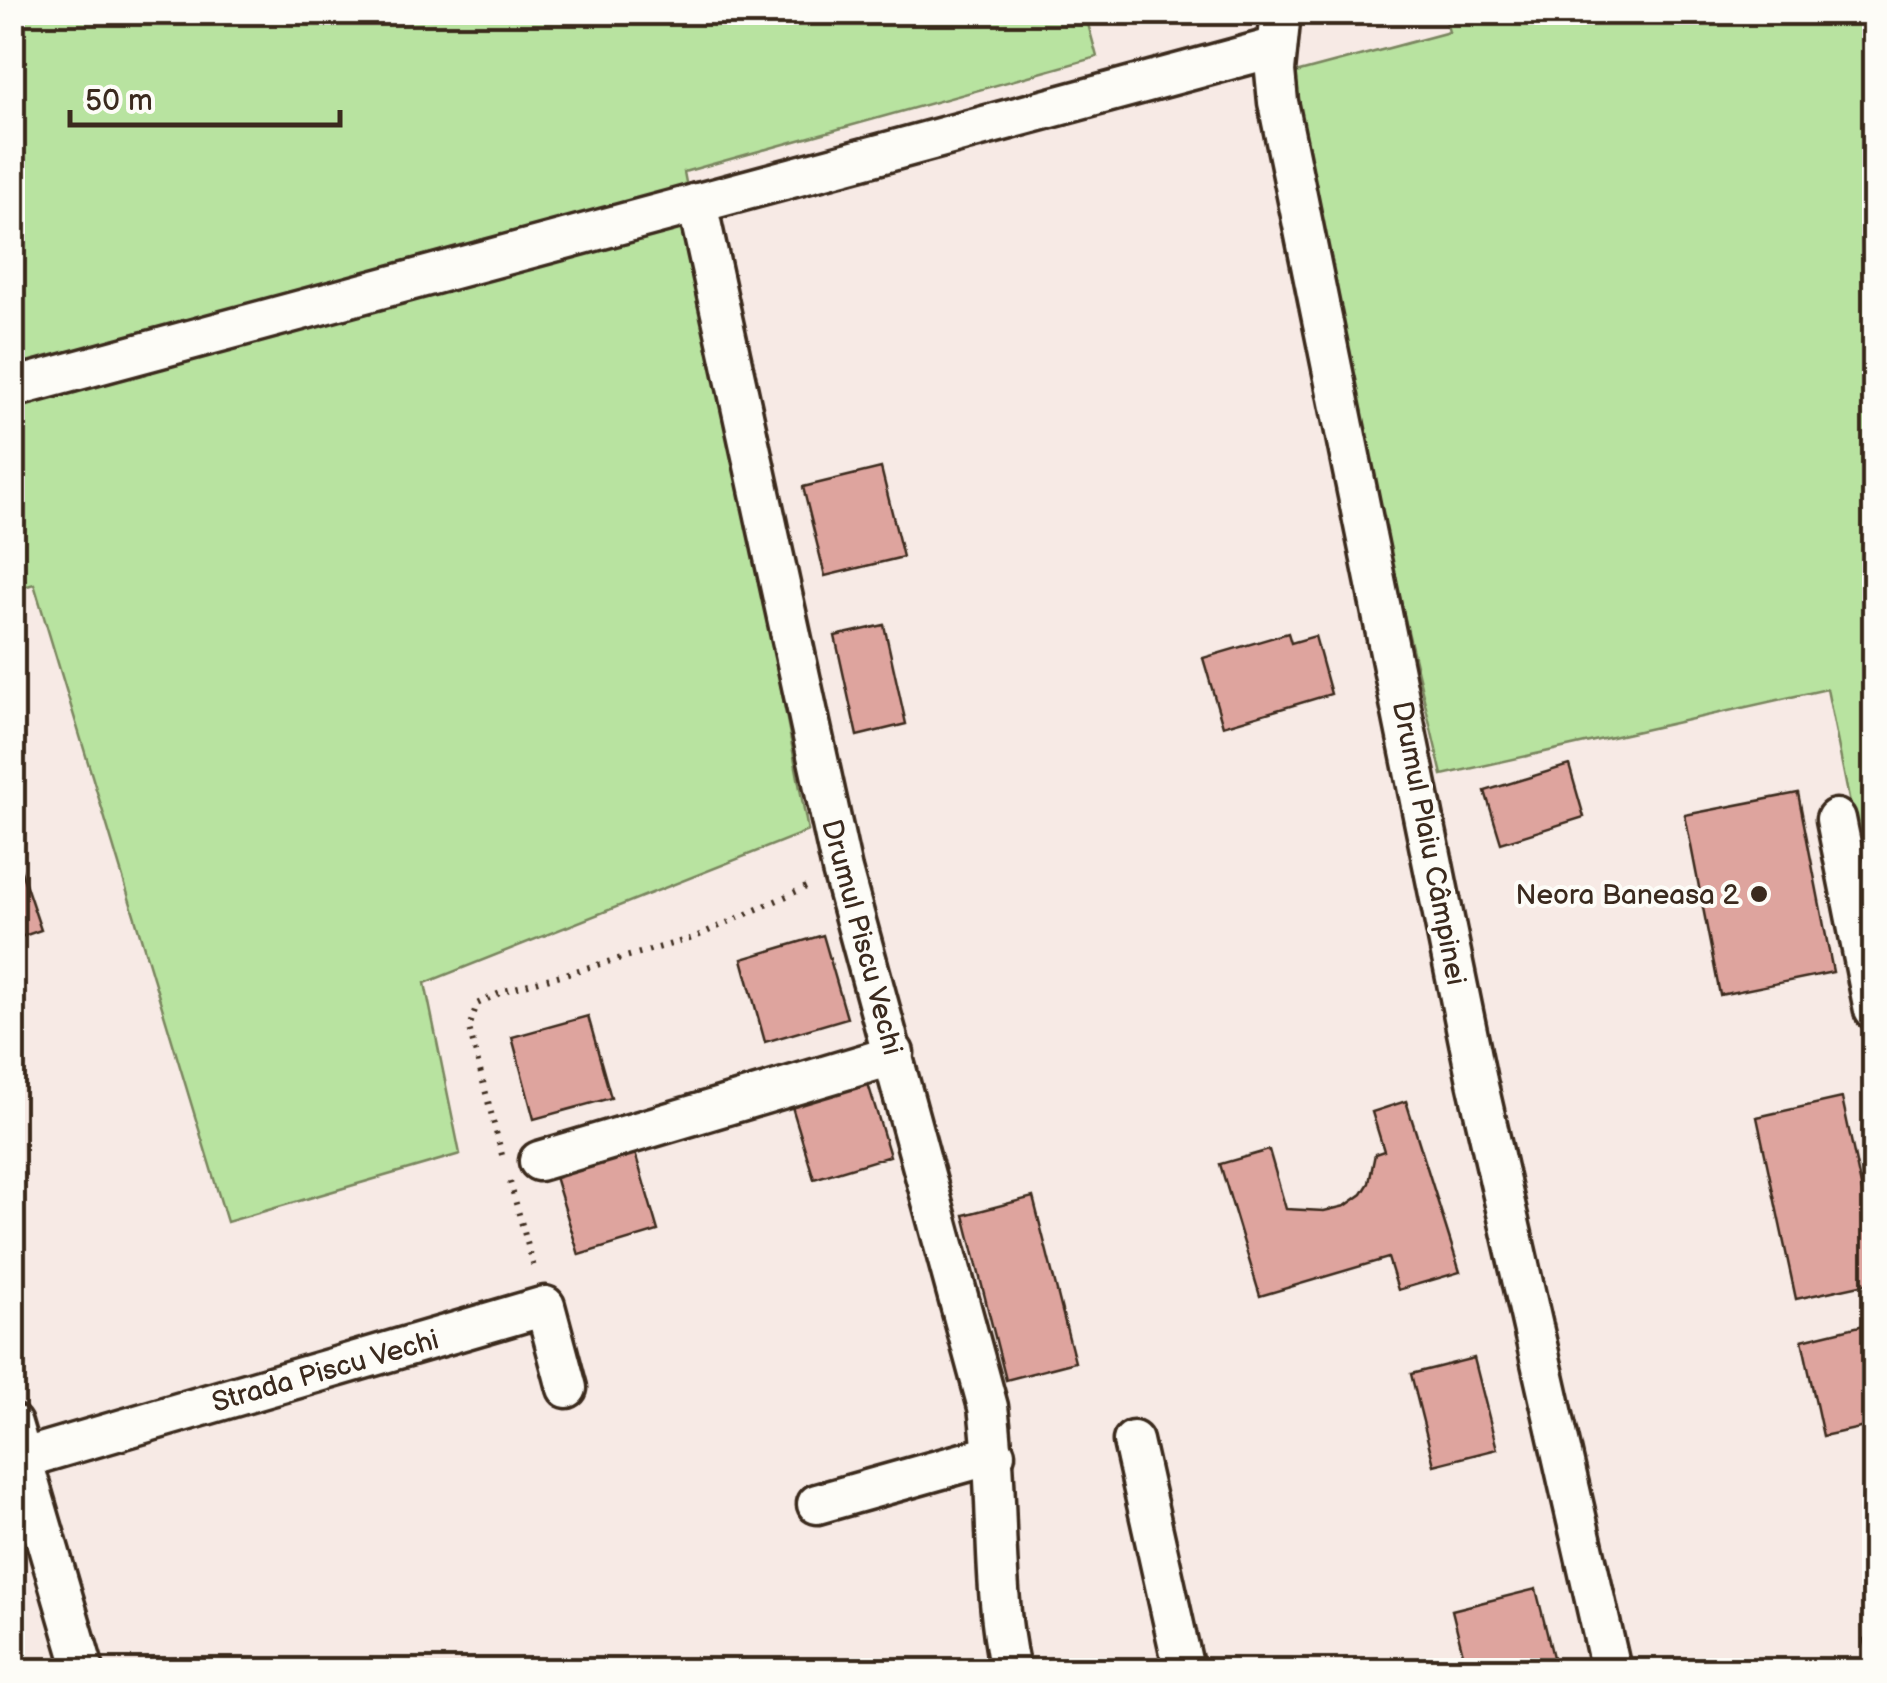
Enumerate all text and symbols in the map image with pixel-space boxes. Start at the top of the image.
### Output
scale bar [70,65,340,127]
text: 50 m [85,83,153,119]
street label: Drumul Plaiu Câmpinei [1385,699,1472,988]
street label: Drumul Piscu Vechi [814,816,909,1059]
place label: Neora Baneasa 2 [1515,879,1739,912]
marker: Neora Baneasa 2 [1748,883,1770,905]
street label: Strada Piscu Vechi [208,1323,443,1420]

